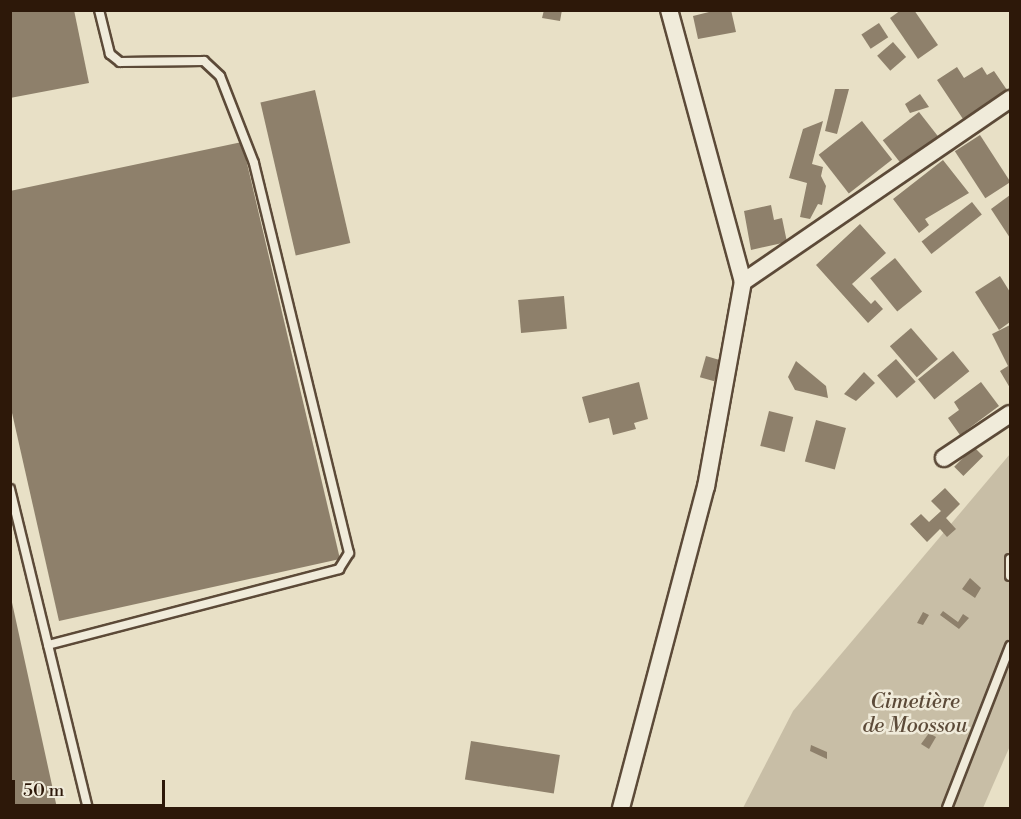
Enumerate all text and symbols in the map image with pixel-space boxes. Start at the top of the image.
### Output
park label: Cimetière de Moossou [862,689,968,739]
scale bar [15,768,168,806]
text: 50 m [23,779,64,802]

